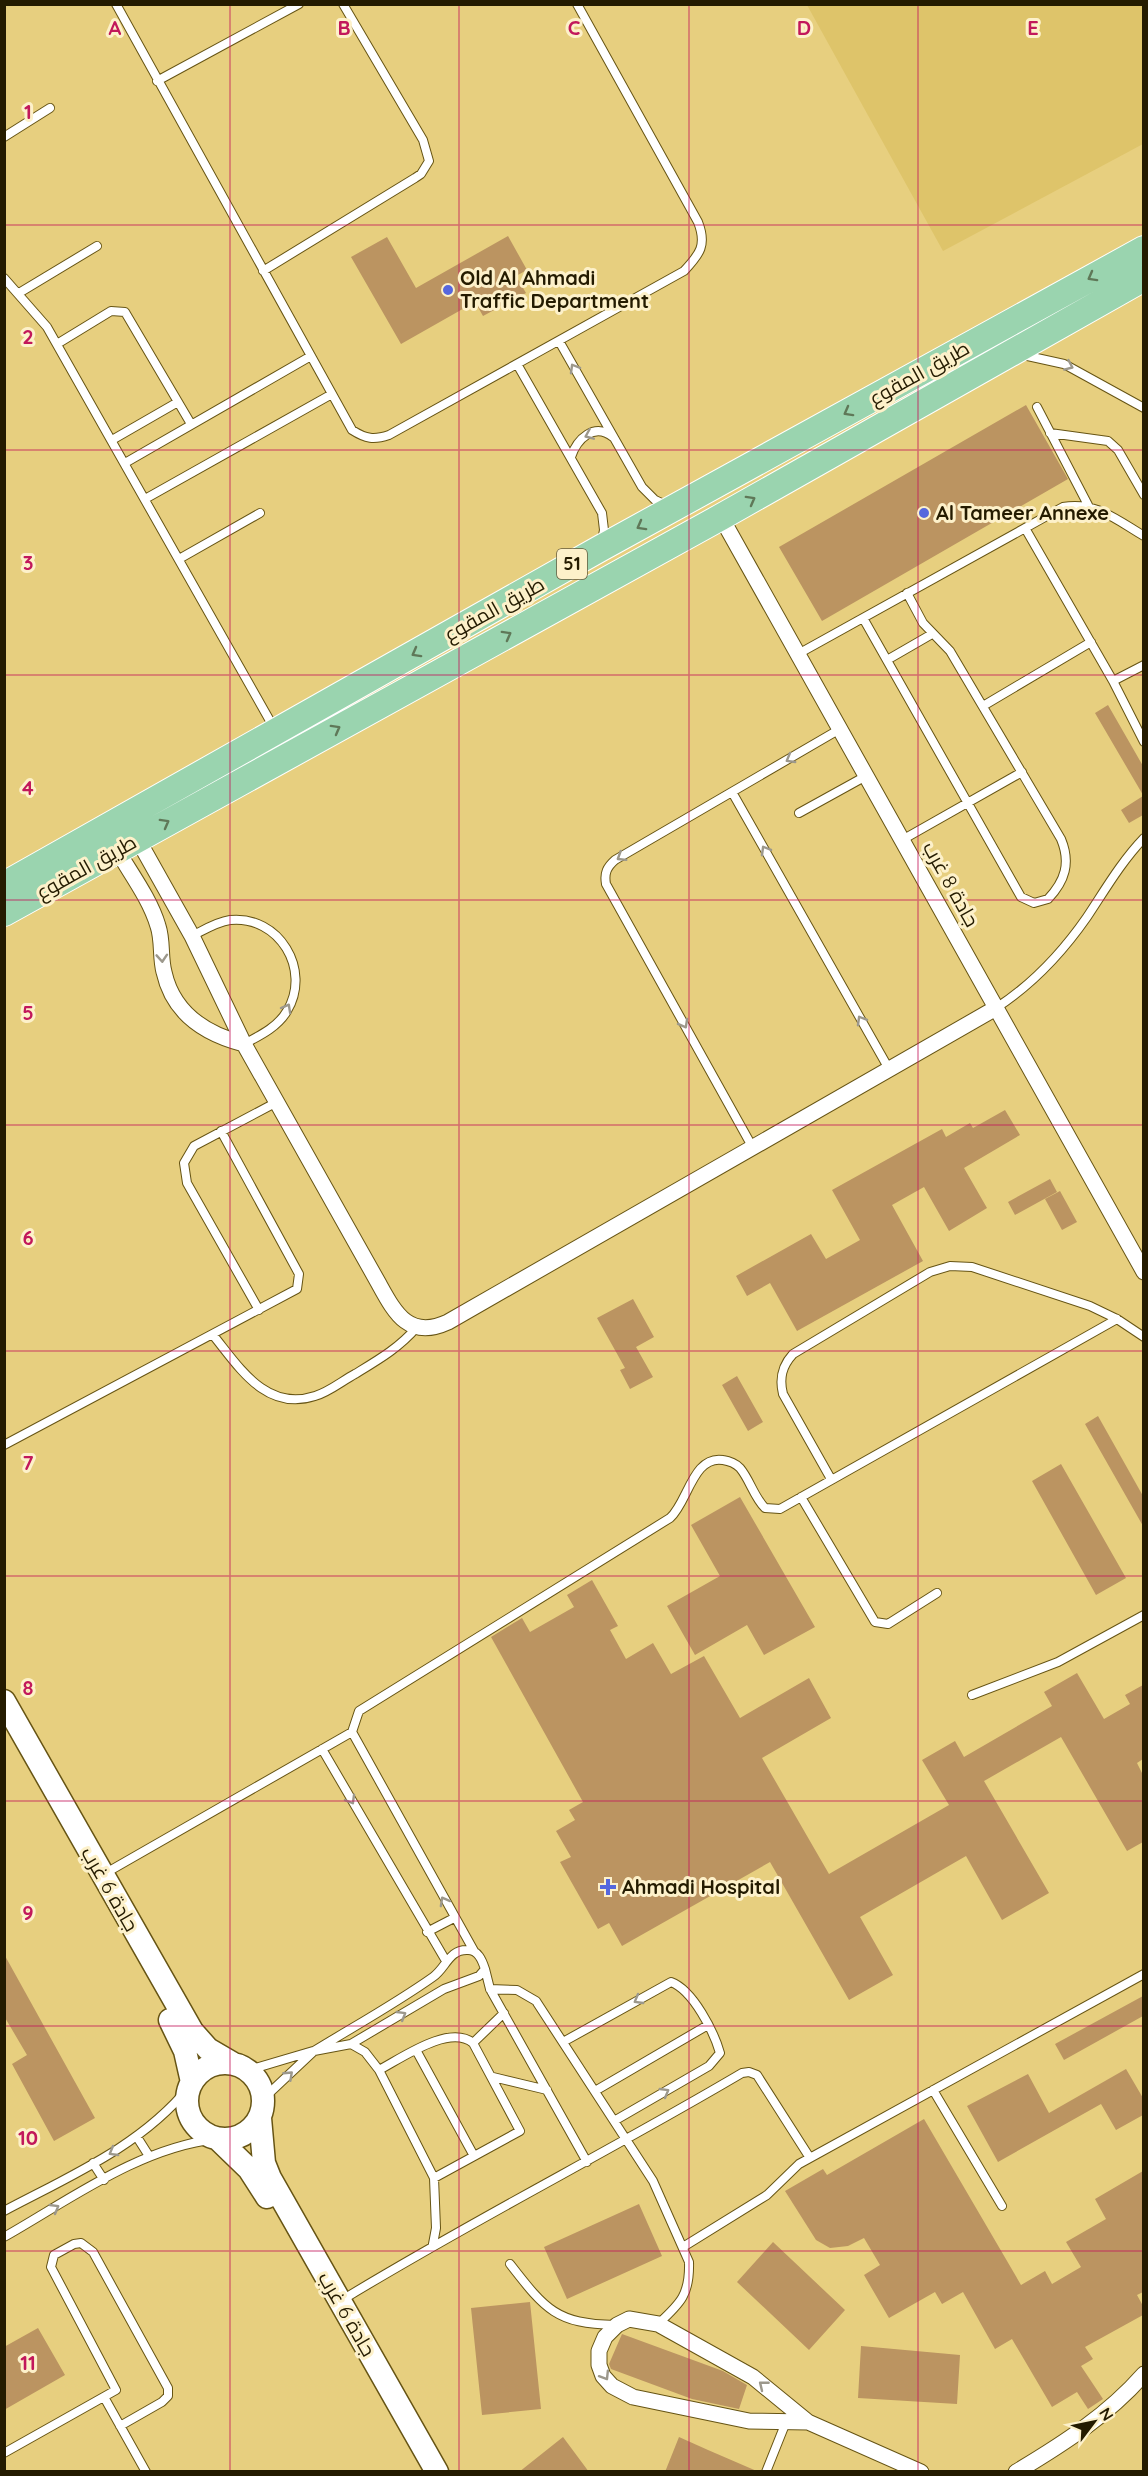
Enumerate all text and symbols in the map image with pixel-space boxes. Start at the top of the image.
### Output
text: A [109,15,122,40]
text: B [337,15,351,40]
text: C [568,15,581,40]
text: D [797,15,811,40]
text: E [1027,15,1039,40]
text: 1 [24,99,32,124]
place label: Old Al Ahmadi Traffic Department [460,265,649,313]
one-way arrow [1088,270,1098,281]
marker: Old Al Ahmadi Traffic Department [441,283,455,297]
text: 2 [22,324,34,349]
street label: طريق المقوع [864,335,974,412]
one-way arrow [1062,359,1073,371]
one-way arrow [570,364,582,374]
one-way arrow [844,405,854,416]
one-way arrow [585,428,596,440]
one-way arrow [745,496,755,507]
place label: Al Tameer Annexe [936,500,1109,525]
marker: Al Tameer Annexe [917,506,931,520]
one-way arrow [636,519,647,530]
road number: 51 [557,549,587,579]
text: 3 [23,550,33,575]
street label: طريق المقوع [439,571,549,648]
one-way arrow [501,631,511,642]
one-way arrow [412,646,422,657]
one-way arrow [330,725,340,736]
one-way arrow [786,751,796,763]
text: 4 [22,775,34,800]
one-way arrow [159,819,170,830]
street label: طريق المقوع [31,829,141,906]
street label: جادة 8 غرب [918,837,985,931]
one-way arrow [761,846,772,856]
one-way arrow [617,850,628,861]
one-way arrow [156,954,169,963]
text: 5 [22,1000,34,1025]
one-way arrow [280,1004,291,1014]
one-way arrow [857,1016,869,1026]
one-way arrow [677,1018,688,1028]
text: 6 [22,1225,34,1250]
text: 7 [23,1450,34,1475]
text: 8 [23,1675,34,1700]
one-way arrow [344,1793,355,1804]
street label: جادة 6 غرب [76,1842,145,1936]
place label: Ahmadi Hospital [622,1874,780,1899]
marker: Ahmadi Hospital [599,1878,617,1896]
one-way arrow [440,1897,451,1907]
text: 9 [22,1900,34,1925]
one-way arrow [634,1993,644,2004]
one-way arrow [396,2010,406,2022]
one-way arrow [282,2071,293,2082]
one-way arrow [659,2088,669,2099]
text: 10 [18,2125,38,2150]
one-way arrow [109,2145,119,2156]
one-way arrow [49,2204,60,2215]
street label: جادة 6 غرب [313,2267,382,2361]
text: 11 [20,2350,36,2375]
one-way arrow [598,2370,610,2380]
one-way arrow [759,2381,770,2392]
north arrow [1064,2392,1124,2452]
text: N [1095,2404,1118,2424]

